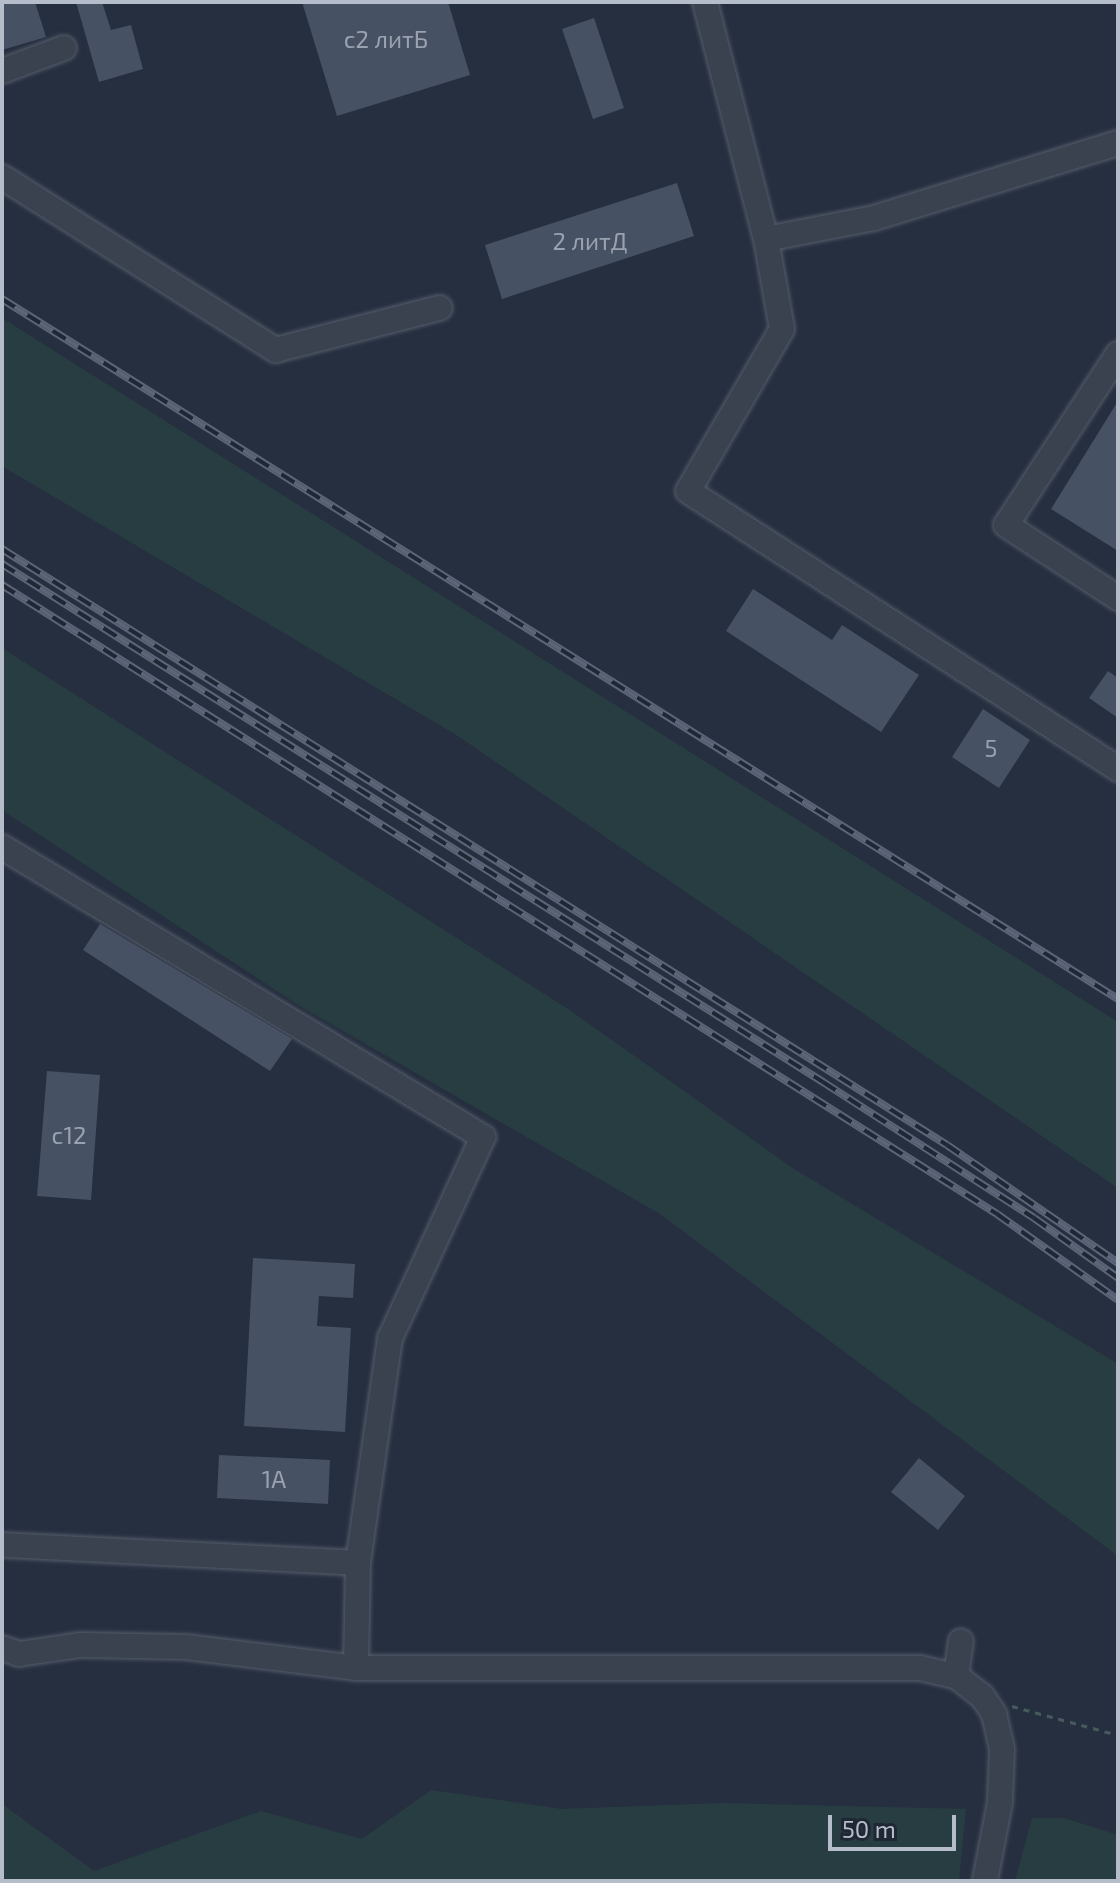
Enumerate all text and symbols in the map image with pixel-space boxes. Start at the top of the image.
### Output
house number: с2 литБ [344,25,428,53]
house number: 2 литД [553,227,627,255]
house number: 5 [985,734,997,762]
house number: с12 [52,1121,86,1149]
house number: 1А [262,1465,286,1493]
scale bar [832,1799,960,1849]
text: 50 m [842,1814,896,1843]

